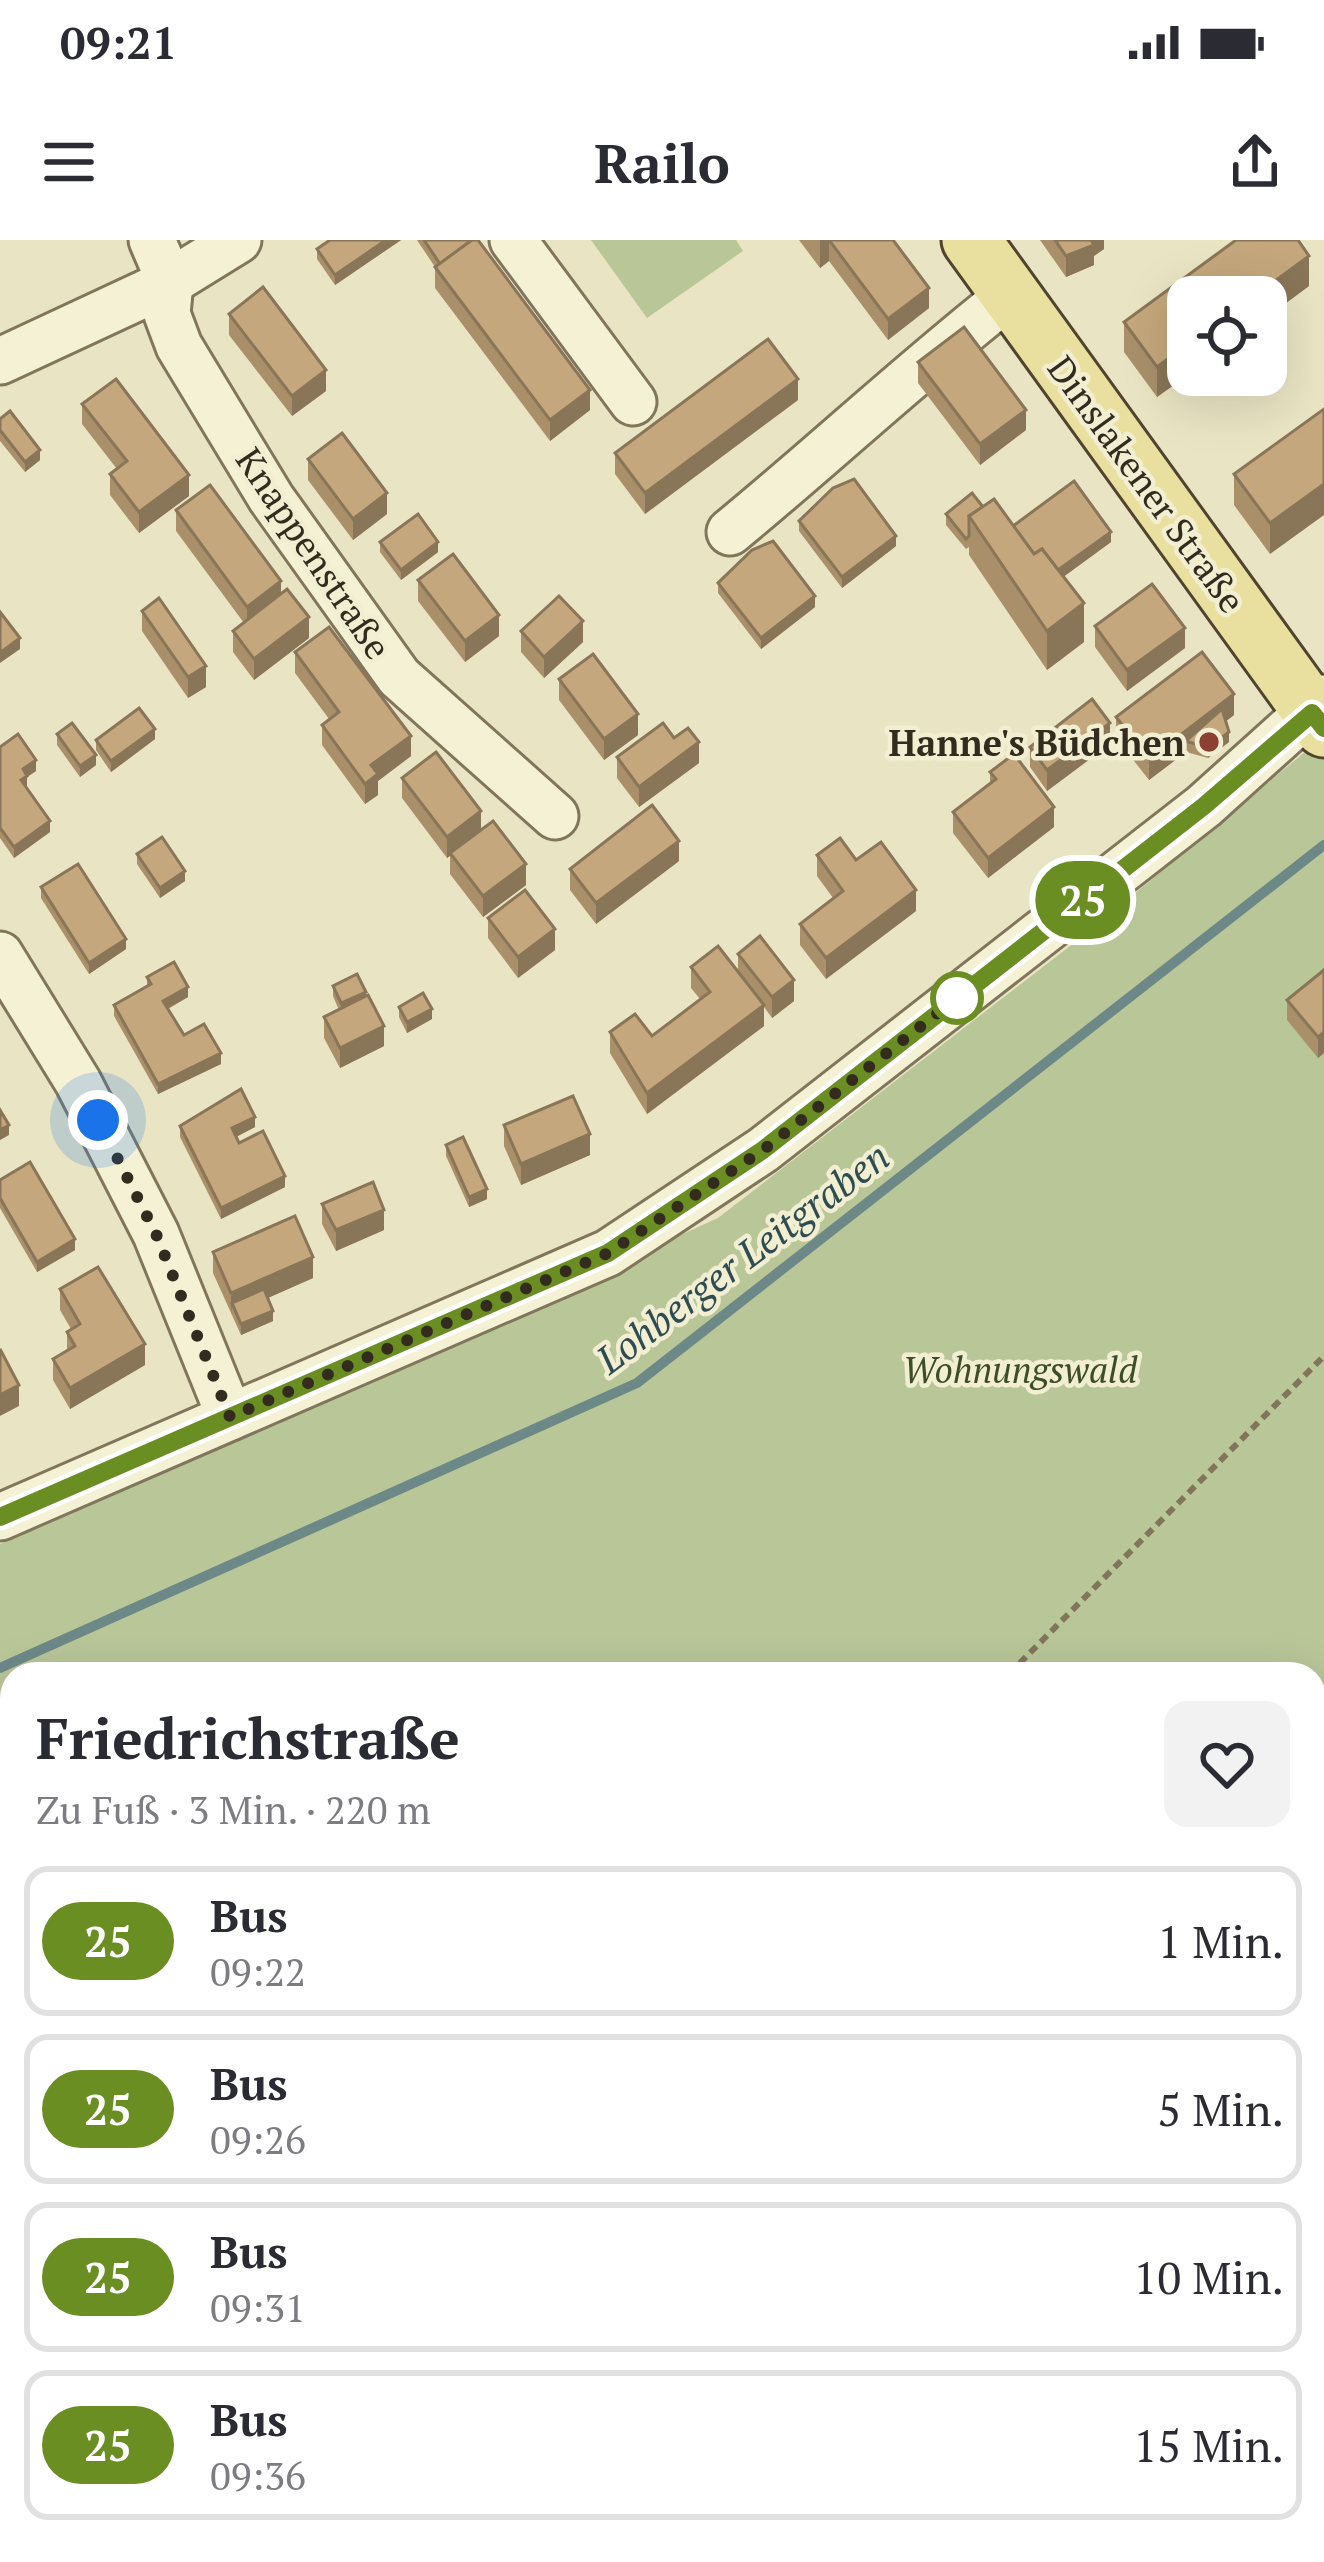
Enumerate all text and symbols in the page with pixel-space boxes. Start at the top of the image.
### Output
text: 09:21 [60,12,177,72]
text: Railo [594,127,730,198]
icon: menu [36,129,102,195]
icon: share [1222,129,1288,195]
map controls [1167,276,1287,396]
button: locate [1167,276,1287,396]
street label: Dinslakener Straße [1038,346,1256,622]
street label: Knappenstraße [226,438,402,668]
place label: Hanne's Büdchen [889,719,1185,766]
marker: Hanne's Büdchen [1196,729,1222,755]
line badge: 25 [1029,861,1137,939]
text: 25 [1059,872,1107,928]
unlabelled marker [932,973,982,1023]
your location [68,1090,128,1150]
water label: Lohberger Leitgraben [584,1130,899,1385]
park label: Wohnungswald [903,1346,1138,1393]
text: Friedrichstraße [36,1700,460,1775]
button: heart [1164,1701,1290,1827]
text: Zu Fuß · 3 Min. · 220 m [36,1783,431,1835]
text: Bus [210,1885,288,1945]
text: 1 Min. [1157,1911,1284,1971]
text: 25 [84,1913,132,1969]
text: 09:22 [210,1945,306,1997]
text: Bus [210,2053,288,2113]
text: 5 Min. [1157,2079,1284,2139]
text: 25 [84,2081,132,2137]
text: 09:26 [210,2113,306,2165]
text: Bus [210,2221,288,2281]
text: 10 Min. [1133,2247,1284,2307]
text: 25 [84,2249,132,2305]
text: 09:31 [210,2281,306,2333]
text: Bus [210,2389,288,2449]
text: 15 Min. [1133,2415,1284,2475]
text: 25 [84,2417,132,2473]
text: 09:36 [210,2449,306,2501]

